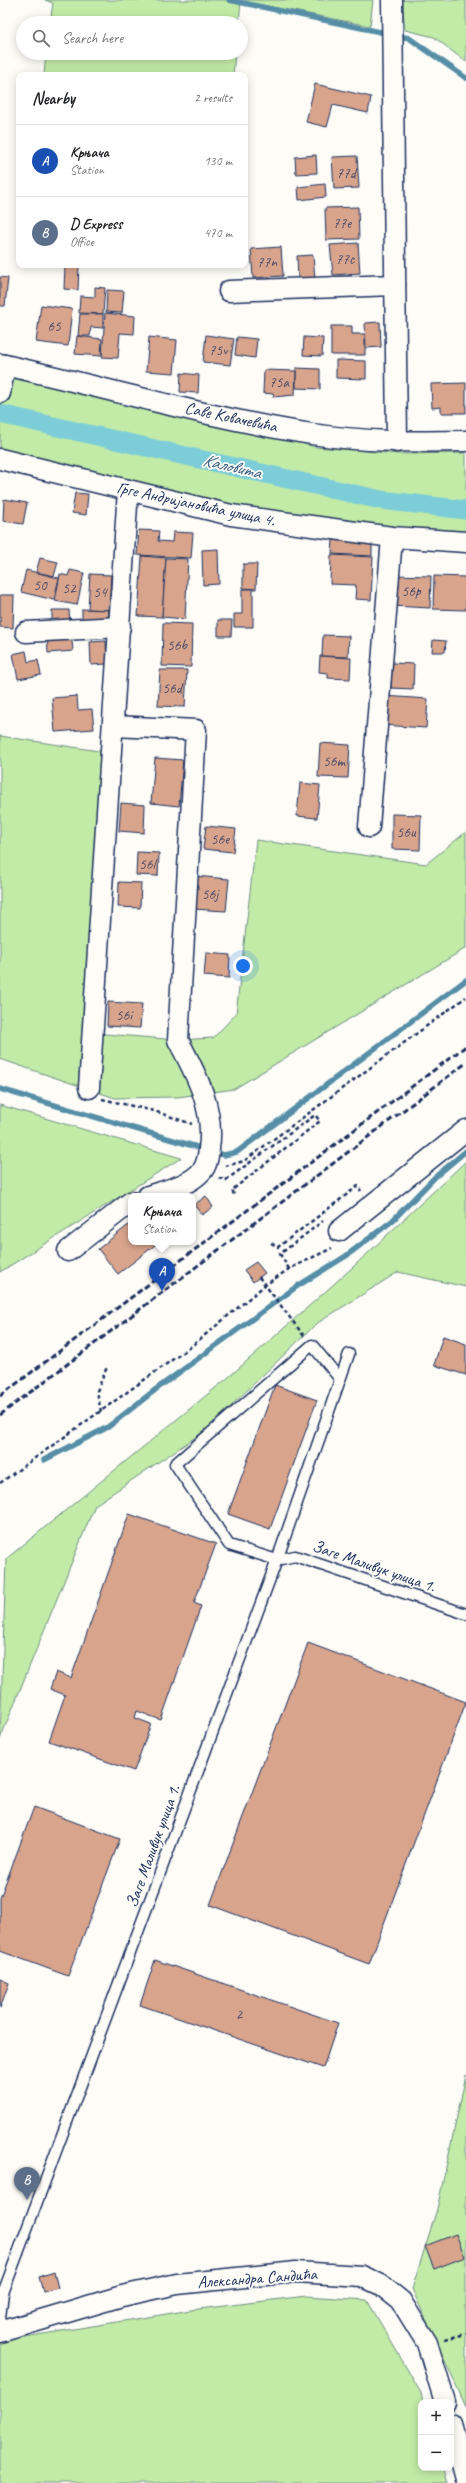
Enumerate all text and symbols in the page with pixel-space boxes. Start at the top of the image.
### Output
search box [16,16,248,60]
icon: search [30,27,52,49]
text: Search here [62,29,123,48]
text: Nearby [32,88,75,109]
text: 2 results [194,90,232,106]
text: Крњача [70,143,109,162]
text: A [42,153,48,169]
text: 130 m [204,153,232,169]
text: Station [70,162,104,178]
house number: 77d [336,164,358,183]
house number: 77e [333,214,352,233]
text: D Express [70,215,122,234]
text: B [42,225,48,241]
text: 470 m [204,225,232,241]
text: Office [70,234,94,250]
house number: 77c [336,250,355,269]
house number: 77n [257,253,278,272]
house number: 65 [47,317,62,336]
house number: 75v [209,341,229,360]
house number: 75a [269,373,290,392]
street label: Саве Ковачевића [183,397,281,437]
water label: Каловита [201,449,265,484]
street label: Грге Андријановића улица 4. [115,477,278,531]
house number: 50 [33,576,48,595]
house number: 52 [62,579,77,598]
house number: 56p [401,582,422,601]
house number: 54 [93,583,108,602]
house number: 56b [167,636,188,655]
house number: 56d [162,679,184,698]
house number: 56m [323,752,347,771]
house number: 56u [396,823,417,842]
house number: 56e [211,830,230,849]
house number: 56l [139,855,157,874]
house number: 56j [202,885,220,904]
your location [233,956,253,976]
house number: 56i [116,1006,134,1025]
popup [128,1193,196,1245]
text: Крњача [143,1202,181,1221]
text: Station [143,1221,176,1237]
pin: A [149,1258,175,1291]
street label: Заге Маливук улица 1. [310,1535,439,1597]
street label: Заге Маливук улица 1. [121,1781,185,1910]
house number: 2 [236,2005,244,2024]
pin: B [14,2167,40,2200]
street label: Александра Сандића [197,2263,319,2293]
map controls [418,2399,454,2471]
button: + [418,2399,454,2435]
button: − [418,2435,454,2471]

